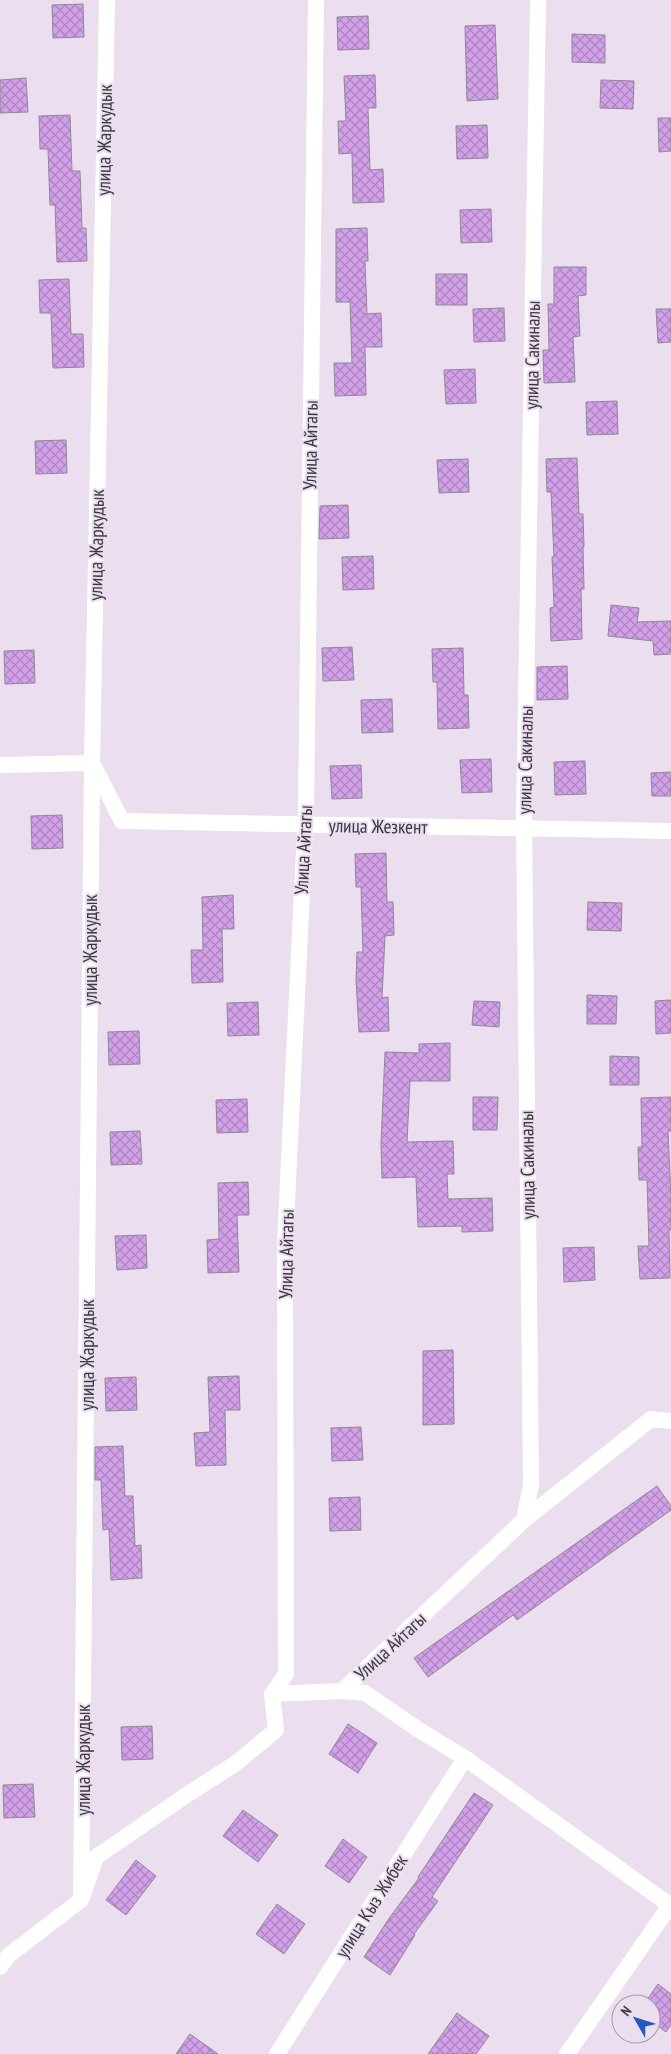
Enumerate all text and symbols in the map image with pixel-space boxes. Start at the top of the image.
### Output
street label: улица Жаркудык [91,83,117,196]
street label: улица Сакиналы [519,300,545,410]
street label: Улица Айтагы [297,400,323,490]
street label: улица Жаркудык [83,488,109,601]
street label: улица Сакиналы [512,705,538,815]
street label: Улица Айтагы [289,805,317,895]
street label: улица Жезкент [328,813,429,839]
street label: улица Жаркудык [78,894,102,1006]
street label: улица Сакиналы [514,1110,540,1220]
street label: Улица Айтагы [273,1209,299,1299]
street label: улица Жаркудык [75,1299,99,1411]
street label: Улица Айтагы [349,1607,431,1685]
street label: улица Жаркудык [71,1704,95,1816]
street label: улица Кыз Жибек [330,1849,413,1962]
north arrow [611,1994,661,2044]
text: N [617,2002,635,2019]

